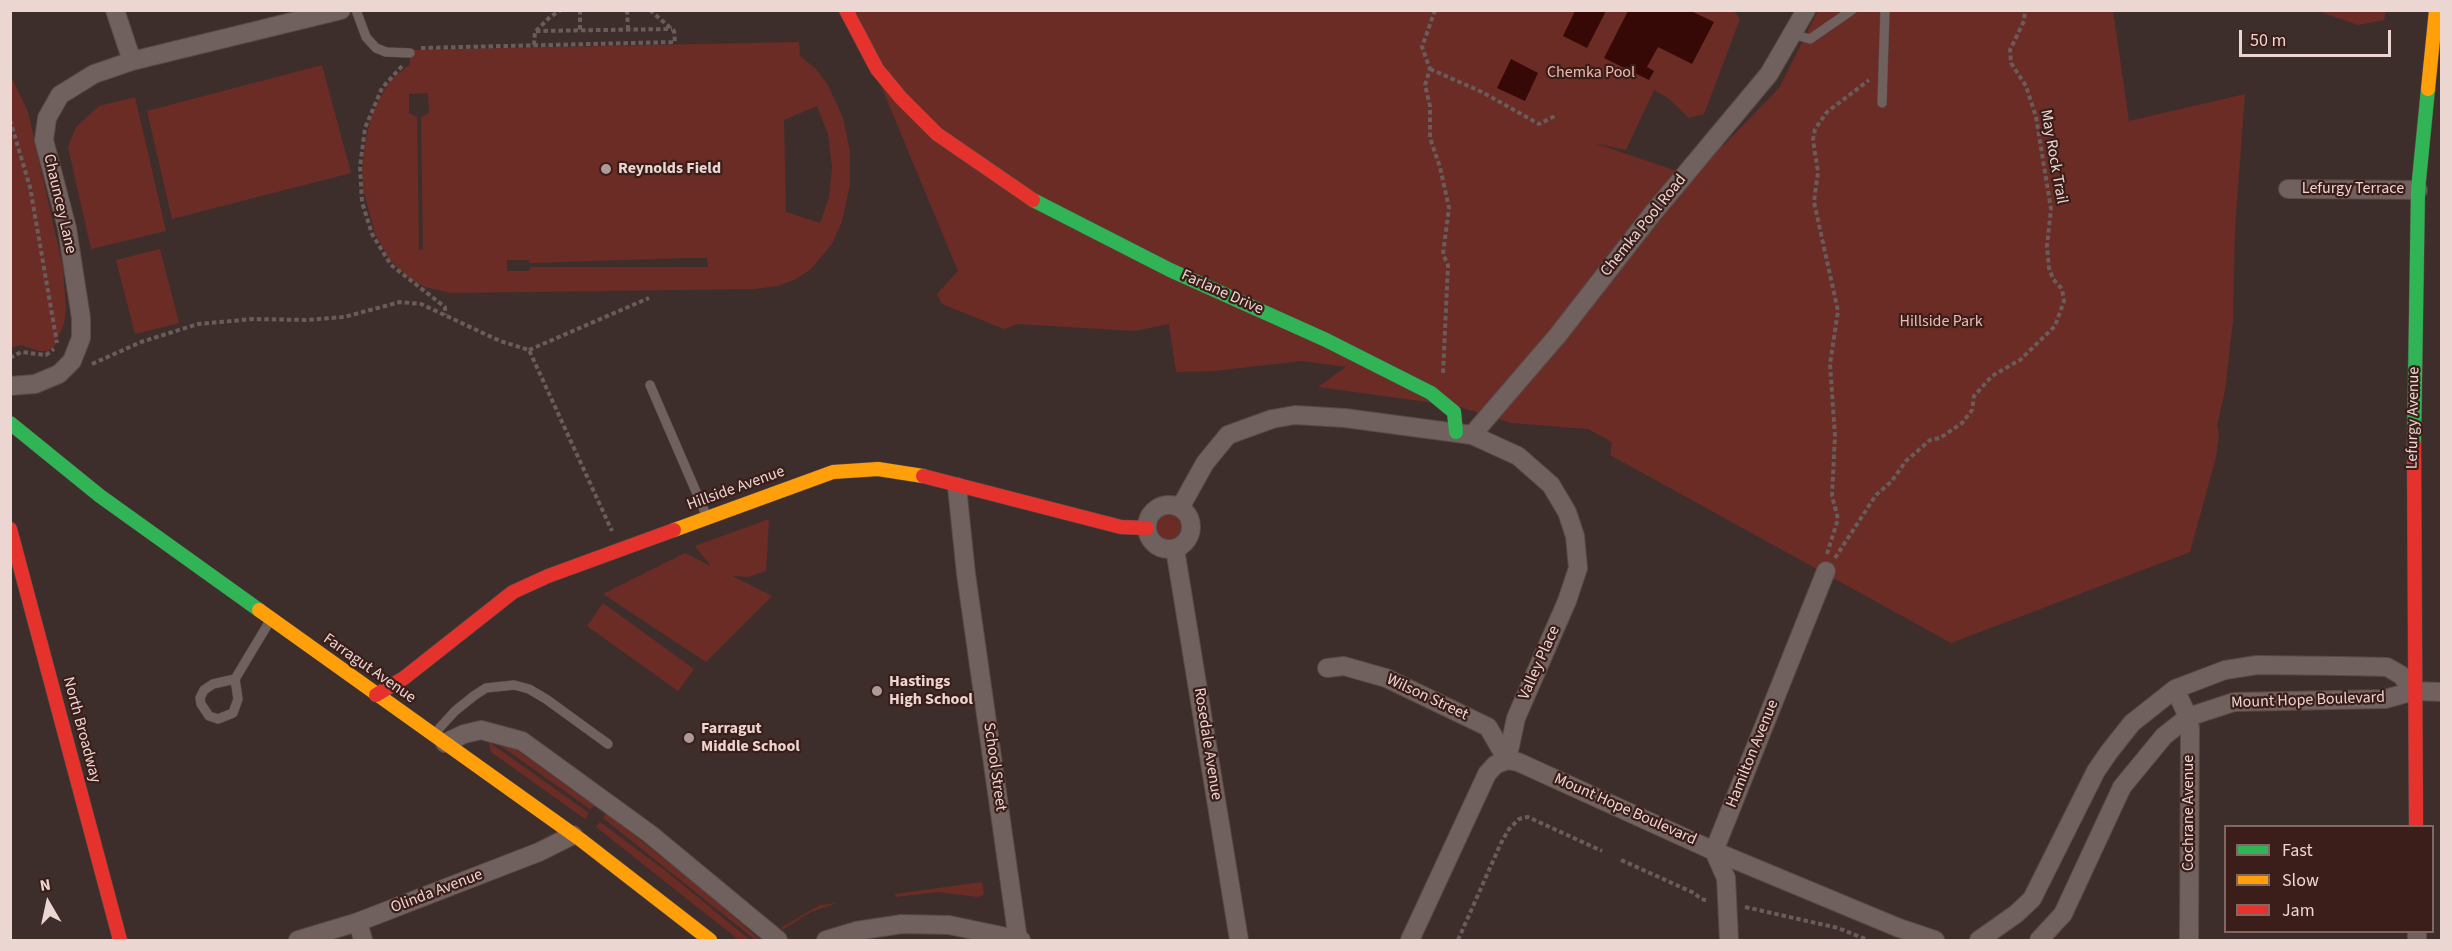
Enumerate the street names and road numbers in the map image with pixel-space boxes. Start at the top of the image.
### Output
street label: May Rock Trail [2035,108,2071,206]
street label: Chauncey Lane [38,152,80,256]
street label: Chemka Pool Road [1597,171,1691,281]
street label: Lefurgy Terrace [2302,179,2404,199]
street label: Farlane Drive [1178,266,1266,320]
street label: Lefurgy Avenue [2404,367,2424,469]
street label: Hillside Avenue [685,462,787,516]
street label: Valley Place [1515,623,1565,703]
street label: Farragut Avenue [319,630,419,708]
street label: Wilson Street [1383,671,1471,725]
street label: North Broadway [58,675,104,785]
street label: Rosedale Avenue [1189,686,1225,802]
street label: Mount Hope Boulevard [2231,689,2385,713]
street label: Hamilton Avenue [1723,697,1783,811]
street label: School Street [978,721,1010,813]
street label: Cochrane Avenue [2179,755,2199,871]
street label: Mount Hope Boulevard [1551,770,1699,850]
street label: Olinda Avenue [388,866,486,918]

